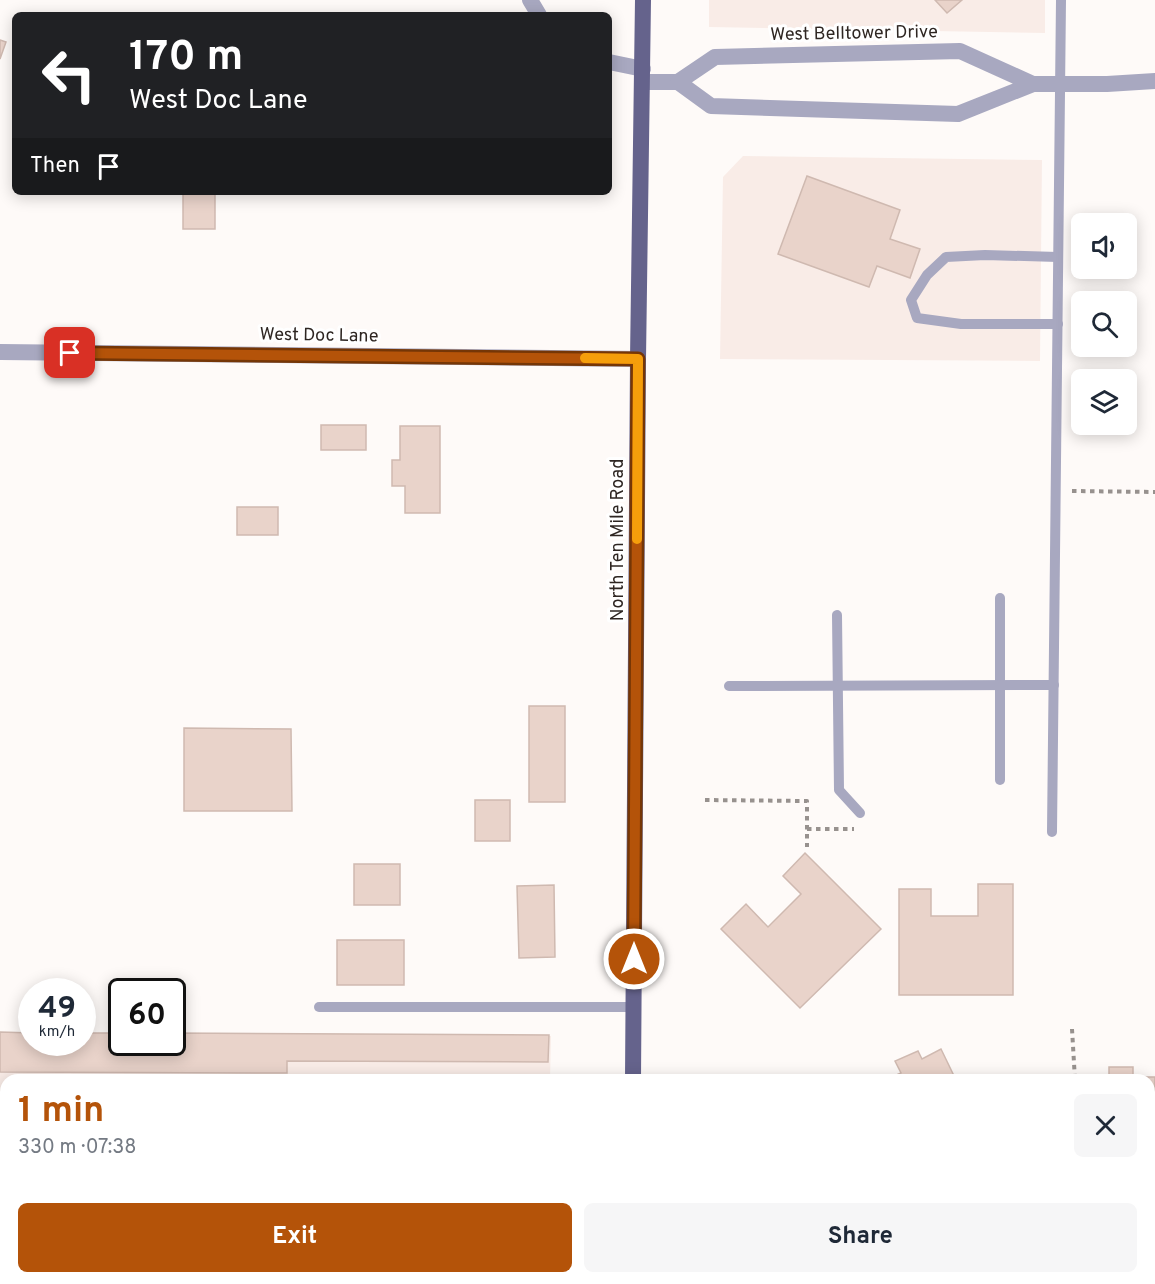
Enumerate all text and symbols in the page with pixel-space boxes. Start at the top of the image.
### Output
street label: West Belltower Drive [770,21,938,47]
text: 170 m [129,32,243,85]
icon: left [30,36,108,114]
text: West Doc Lane [129,84,308,118]
icon: arrive [92,150,125,183]
text: Then [30,153,80,180]
map controls [1071,213,1137,435]
button: sound [1071,213,1137,279]
button: search [1071,291,1137,357]
street label: West Doc Lane [259,323,379,349]
pin [44,327,95,378]
icon: arrive [53,336,86,369]
button: layers [1071,369,1137,435]
street label: North Ten Mile Road [607,459,630,621]
position arrow [602,927,666,991]
speed limit sign: 60 [108,978,186,1056]
text: 49 [38,991,76,1028]
text: km/h [39,1023,75,1042]
text: 1 min [18,1089,104,1135]
button: close [1074,1094,1137,1157]
text: 330 m · 07:38 [18,1135,136,1161]
button: Exit [18,1203,572,1272]
button: Share [584,1203,1137,1272]

